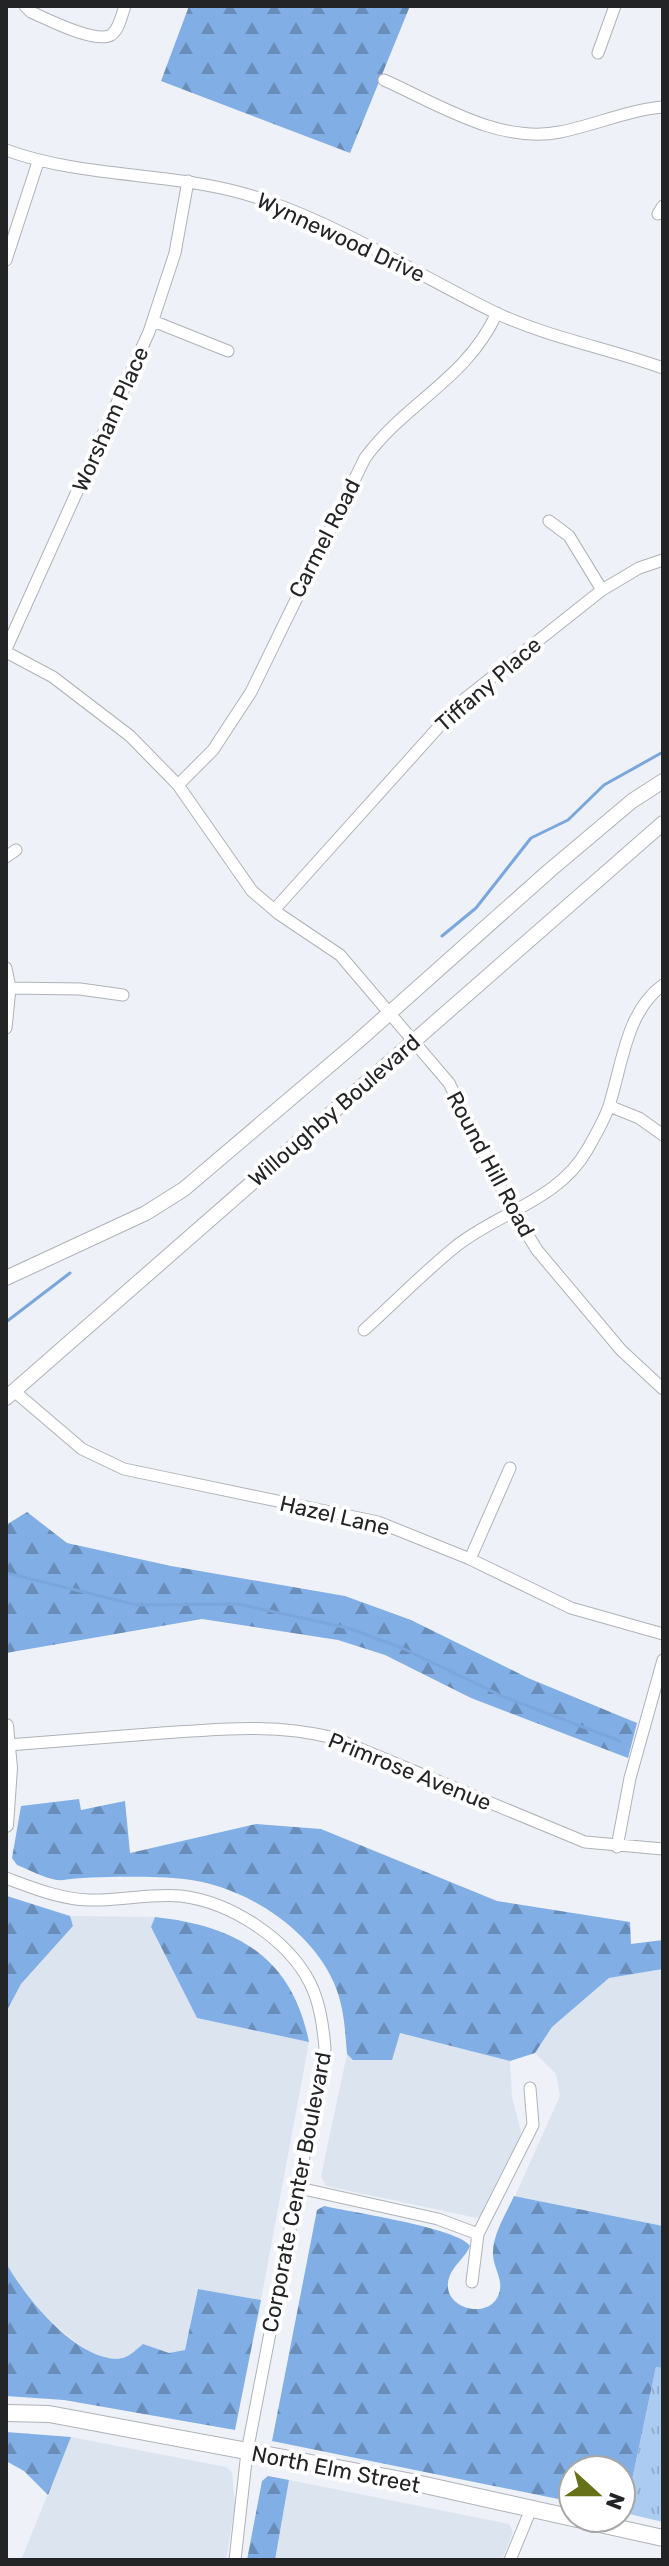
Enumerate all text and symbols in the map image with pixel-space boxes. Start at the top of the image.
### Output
street label: Wynnewood Drive [252,187,429,288]
street label: Worsham Place [66,342,155,496]
street label: Carmel Road [283,474,366,602]
street label: Tiffany Place [430,631,547,738]
street label: Willoughby Boulevard [243,1028,426,1192]
street label: Round Hill Road [441,1087,540,1242]
street label: Hazel Lane [277,1490,393,1541]
street label: Primrose Avenue [324,1726,495,1816]
street label: Corporate Center Boulevard [256,2050,337,2335]
street label: North Elm Street [249,2440,423,2499]
north arrow [557,2454,637,2534]
text: N [600,2489,631,2513]

